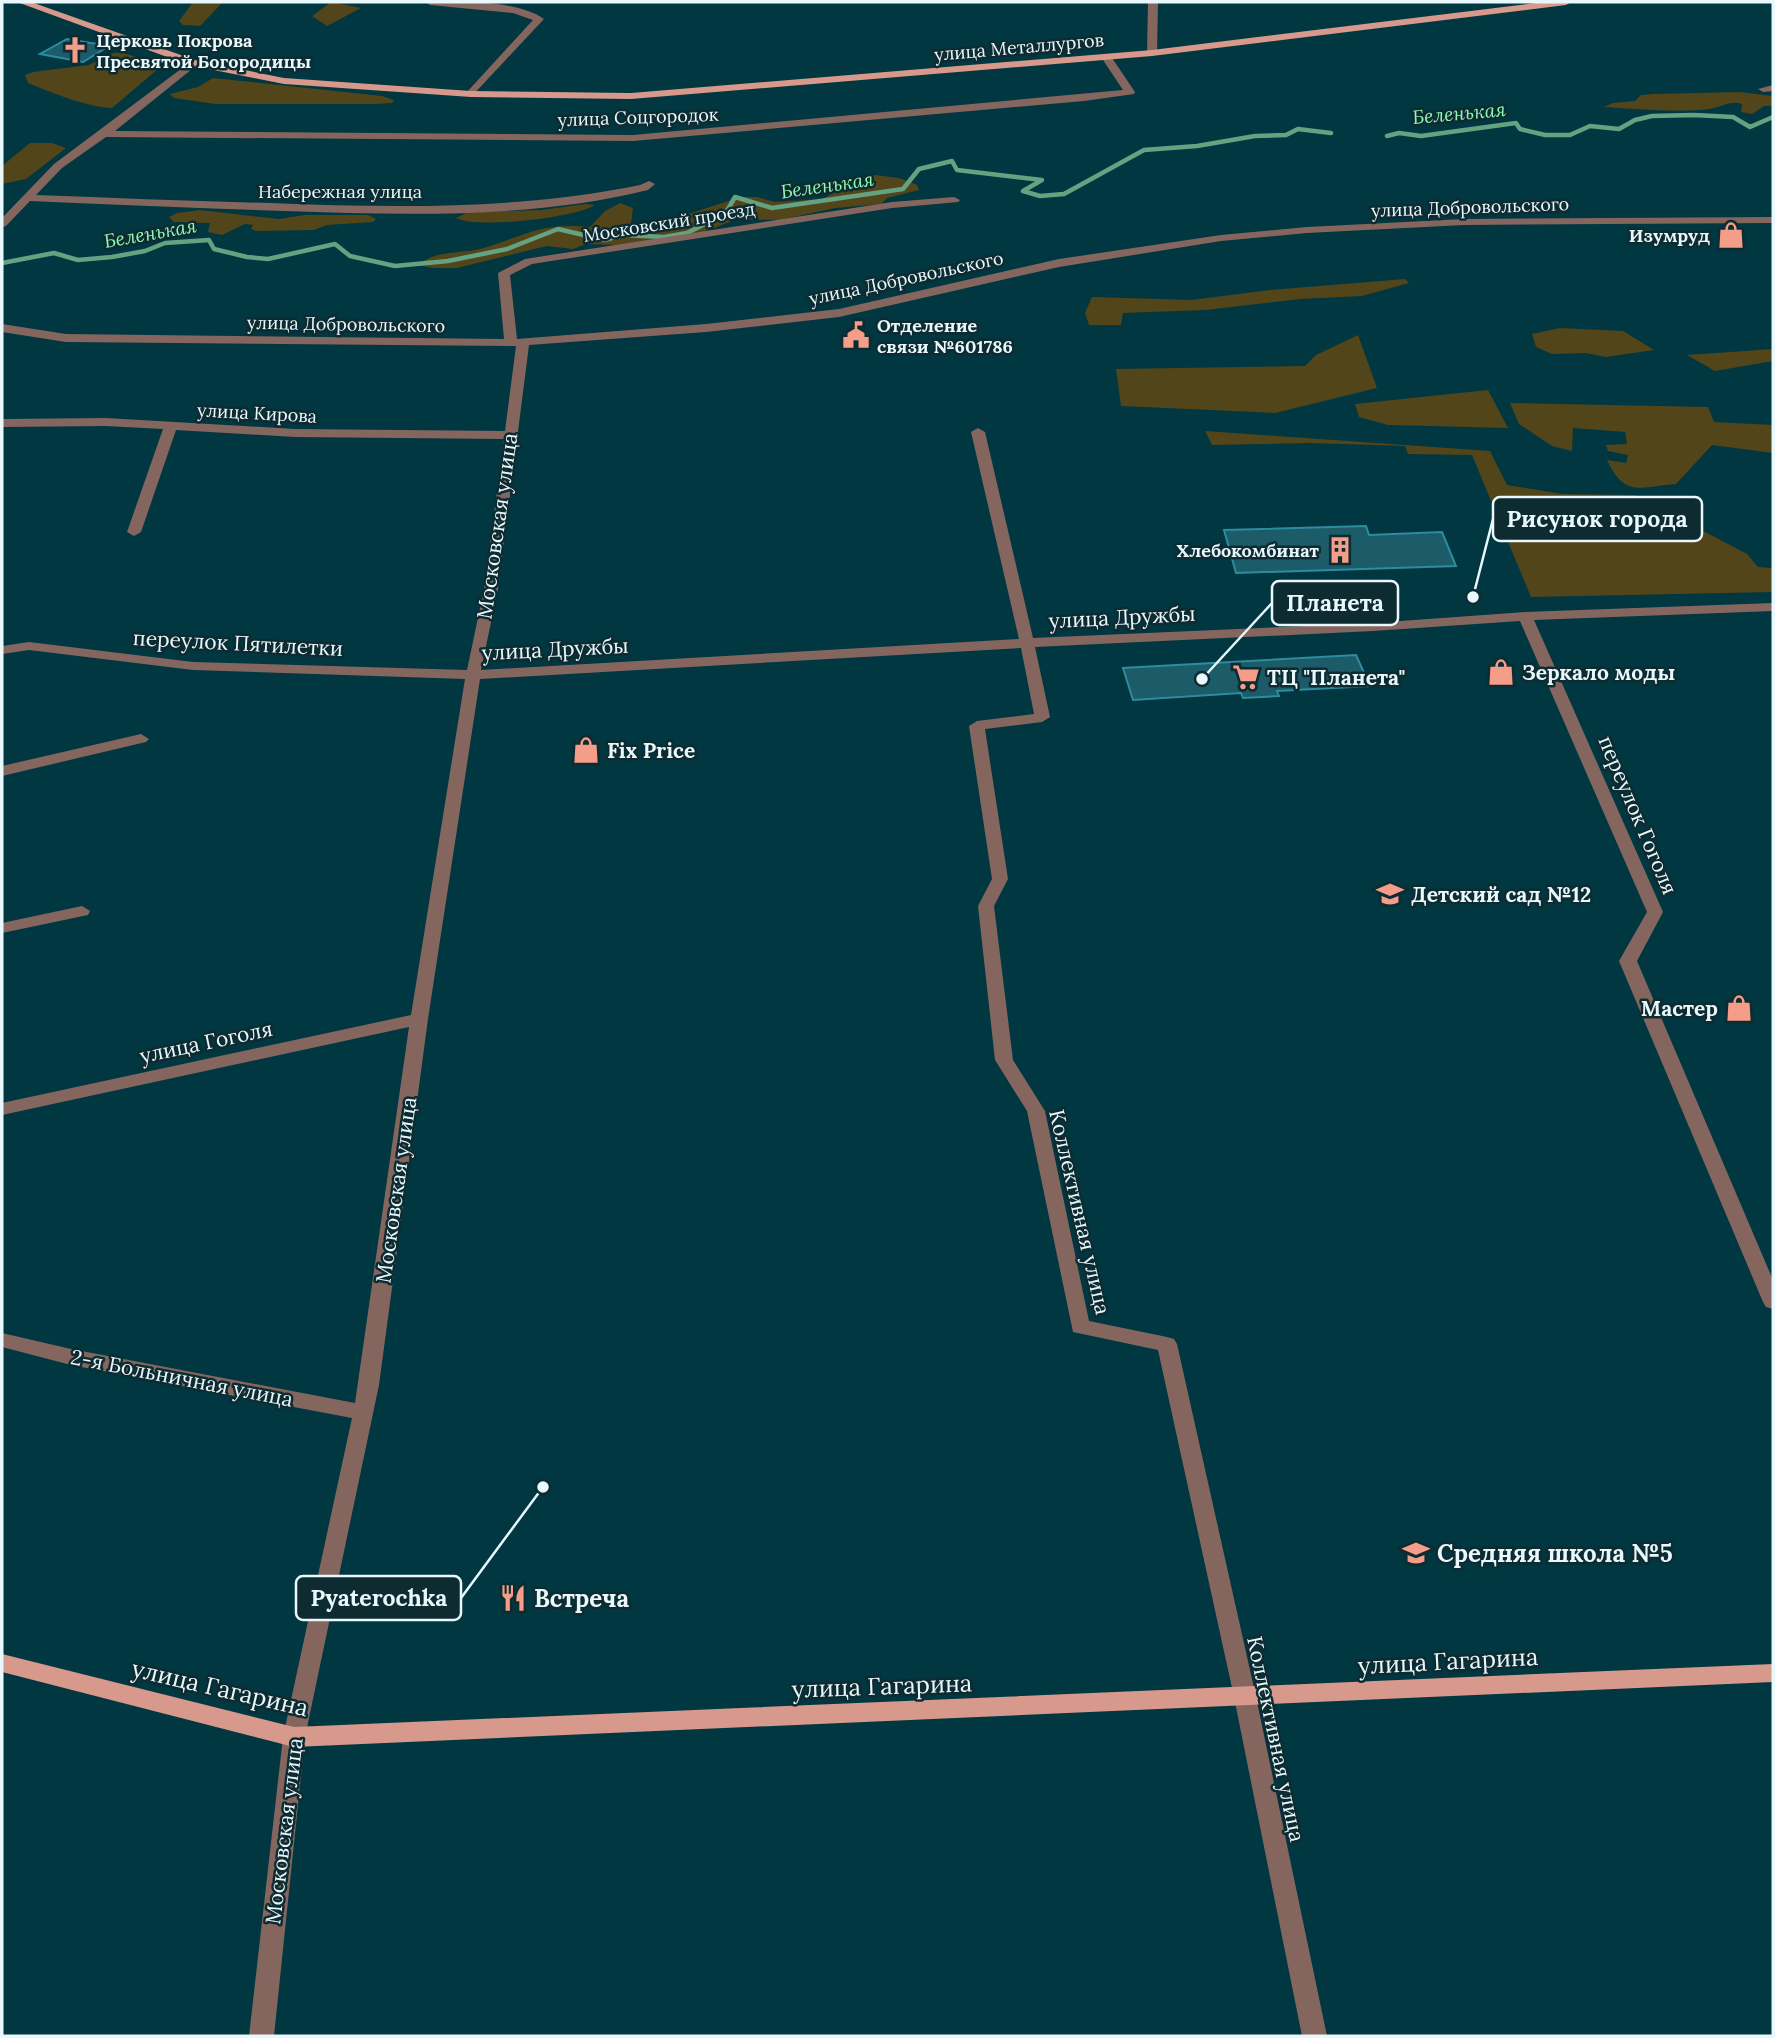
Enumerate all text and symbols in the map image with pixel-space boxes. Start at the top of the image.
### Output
street label: улица Металлургов [933,28,1105,66]
place label: Церковь Покрова Пресвятой Богородицы [96,29,311,73]
church icon: Церковь Покрова Пресвятой Богородицы [60,35,90,65]
water label: Беленькая [1411,97,1507,129]
street label: улица Соцгородок [557,103,719,131]
water label: Беленькая [779,167,875,203]
street label: Набережная улица [258,180,422,203]
street label: улица Добровольского [1371,192,1569,222]
street label: Московский проезд [581,197,757,247]
water label: Беленькая [102,213,198,253]
shop icon: Изумруд [1716,220,1746,250]
place label: Изумруд [1629,224,1710,247]
street label: улица Добровольского [807,246,1005,310]
street label: улица Добровольского [247,311,445,337]
place label: Отделение связи №601786 [877,314,1013,358]
public building icon: Отделение связи №601786 [841,320,871,350]
street label: улица Кирова [196,398,318,428]
street label: Московская улица [471,431,523,621]
callout: Рисунок города [1493,497,1702,541]
text: Рисунок города [1506,504,1688,533]
building icon: Хлебокомбинат [1325,535,1355,565]
place label: Хлебокомбинат [1177,539,1320,562]
callout: Планета [1272,581,1398,625]
text: Планета [1286,588,1384,617]
street label: улица Дружбы [1048,600,1196,634]
street label: переулок Пятилетки [132,624,344,662]
street label: улица Дружбы [481,632,629,666]
shop icon: Зеркало моды [1486,657,1516,687]
place label: Зеркало моды [1522,659,1675,686]
supermarket icon: ТЦ "Планета" [1231,662,1261,692]
place label: ТЦ "Планета" [1267,664,1405,691]
street label: переулок Гоголя [1592,732,1684,898]
shop icon: Fix Price [571,735,601,765]
place label: Fix Price [607,737,695,764]
school or university icon: Детский сад №12 [1375,879,1405,909]
place label: Детский сад №12 [1411,881,1591,908]
shop icon: Мастер [1724,993,1754,1023]
place label: Мастер [1641,995,1718,1022]
street label: улица Гоголя [137,1015,275,1069]
street label: Московская улица [370,1095,422,1285]
street label: Коллективная улица [1043,1107,1117,1317]
street label: 2-я Больничная улица [69,1343,296,1413]
school or university icon: Средняя школа №5 [1401,1538,1431,1568]
place label: Средняя школа №5 [1437,1538,1673,1569]
callout: Pyaterochka [296,1576,461,1620]
text: Pyaterochka [311,1583,447,1612]
restaurant icon: Встреча [498,1583,528,1613]
place label: Встреча [534,1583,630,1614]
street label: Коллективная улица [1241,1634,1311,1844]
street label: улица Гагарина [1357,1641,1539,1681]
street label: улица Гагарина [129,1653,311,1723]
street label: улица Гагарина [791,1667,973,1705]
street label: Московская улица [259,1736,309,1926]

